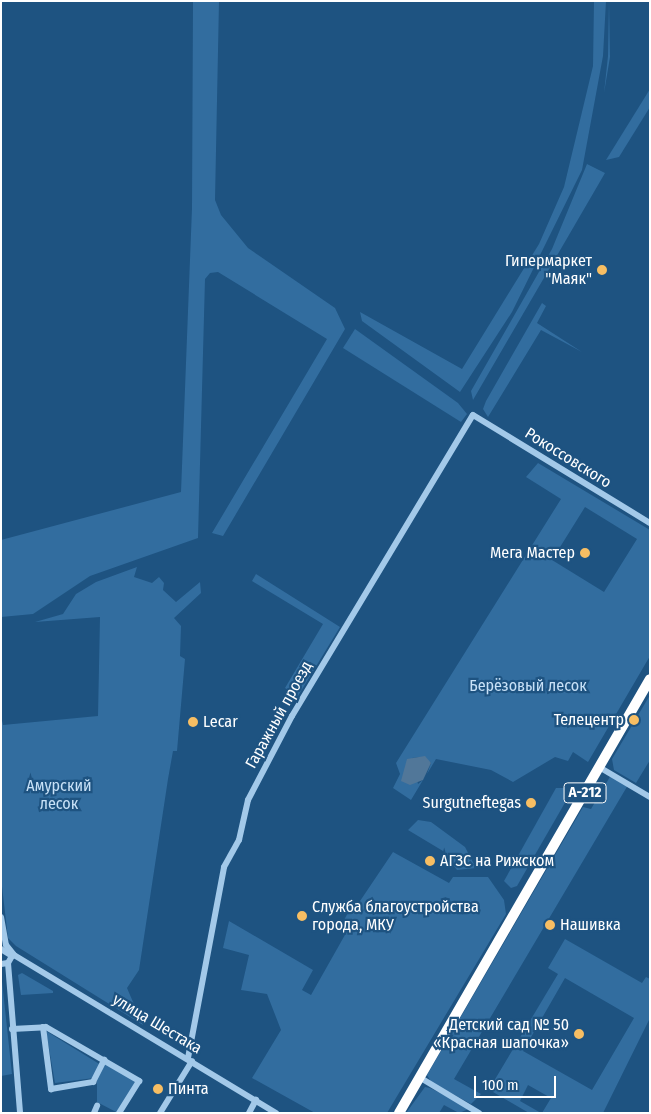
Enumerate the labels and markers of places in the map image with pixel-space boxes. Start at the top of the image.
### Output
place label: Гипермаркет "Маяк" [505,251,592,289]
marker: Гипермаркет "Маяк" [596,264,608,276]
place label: Мега Мастер [490,543,575,563]
marker: Мега Мастер [579,547,591,559]
place label: Телецентр [554,710,624,730]
place label: Lecar [203,712,238,732]
marker: Телецентр [628,714,640,726]
marker: Lecar [187,716,199,728]
place label: Surgutneftegas [422,793,521,813]
marker: Surgutneftegas [525,797,537,809]
place label: АГЗС на Рижском [440,851,554,871]
marker: АГЗС на Рижском [424,855,436,867]
place label: Служба благоустройства города, МКУ [312,897,479,935]
marker: Служба благоустройства города, МКУ [296,910,308,922]
place label: Нашивка [560,915,621,935]
marker: Нашивка [544,919,556,931]
place label: Детский сад № 50 «Красная шапочка» [433,1015,569,1053]
marker: Детский сад № 50 «Красная шапочка» [573,1028,585,1040]
place label: Пинта [168,1079,209,1099]
marker: Пинта [152,1083,164,1095]

